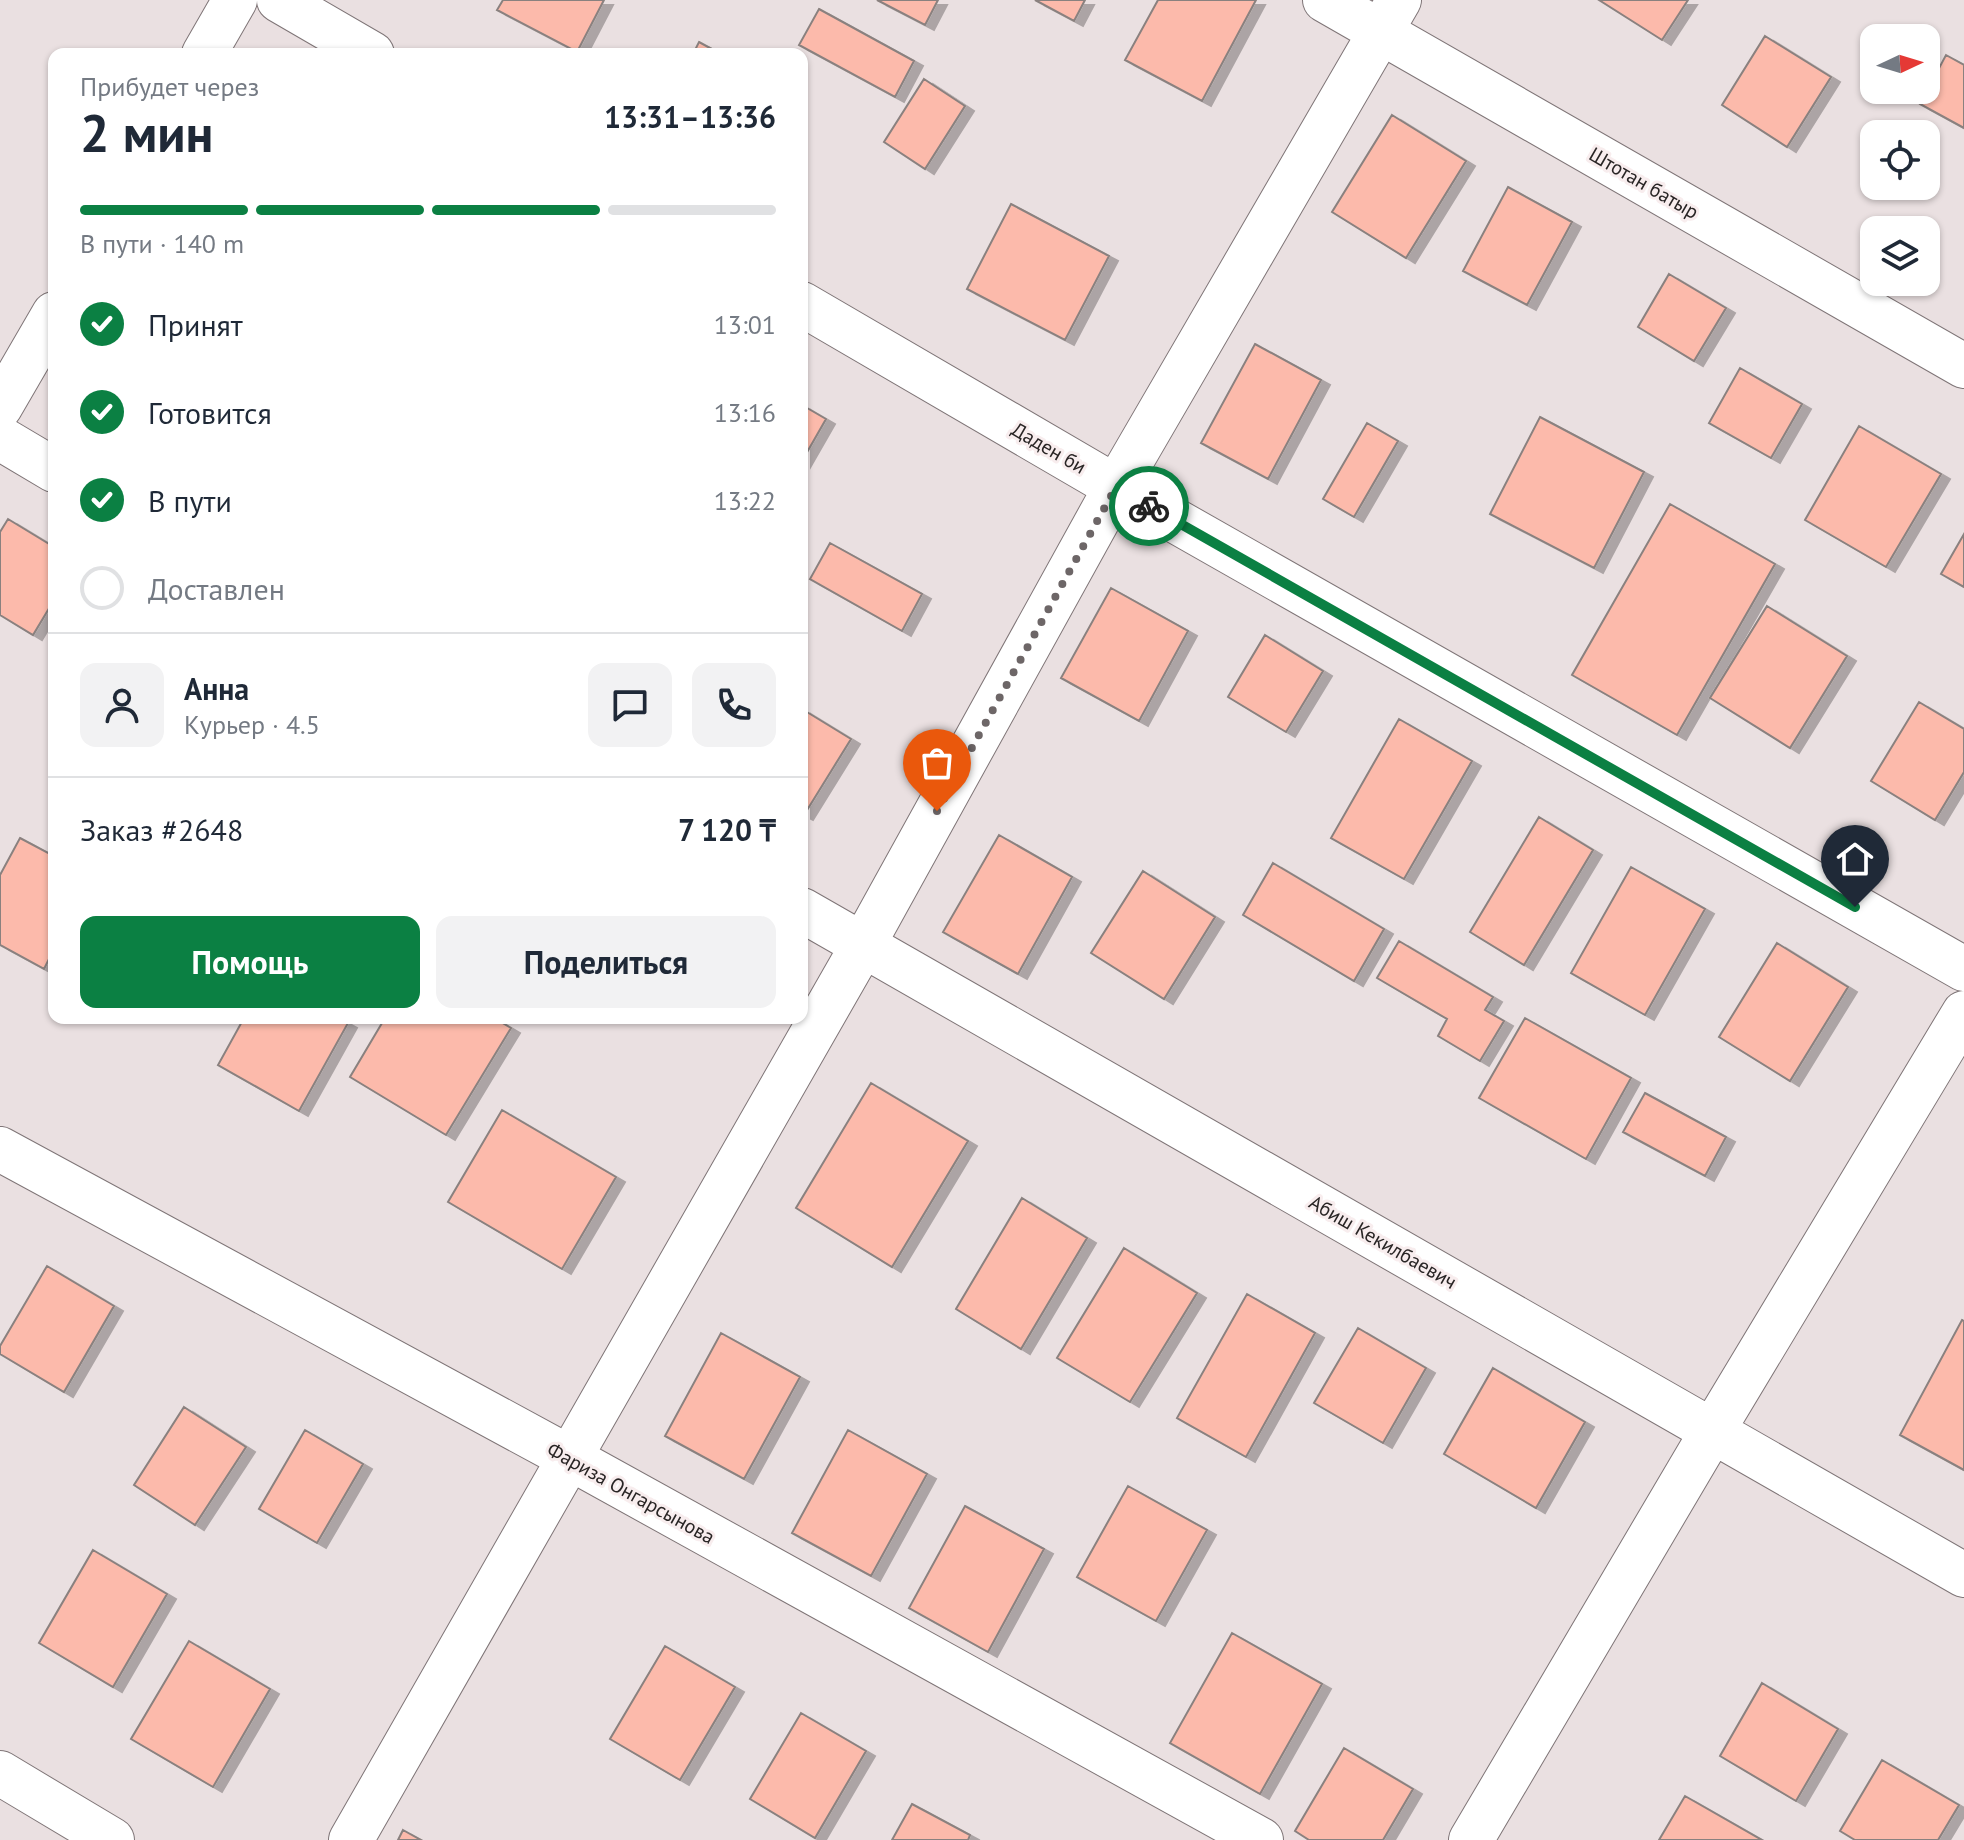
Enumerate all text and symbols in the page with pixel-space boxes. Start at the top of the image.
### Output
north arrow [1860,24,1940,104]
map controls [1860,24,1940,296]
text: Прибудет через [80,70,259,103]
text: 13:31–13:36 [604,97,776,136]
text: 2 мин [80,99,214,166]
button: locate [1860,120,1940,200]
street label: Штотан батыр [1585,141,1703,225]
button: layers [1860,216,1940,296]
text: В пути · 140 m [80,227,244,260]
icon: check [80,302,124,346]
text: Принят [148,305,243,344]
text: 13:01 [714,308,776,341]
icon: check [80,390,124,434]
text: Готовится [148,393,272,432]
text: 13:16 [714,396,776,429]
street label: Даден би [1007,416,1091,480]
courier [1109,466,1189,546]
icon: check [80,478,124,522]
text: В пути [148,481,232,520]
text: 13:22 [714,484,776,517]
icon: bike [1127,484,1171,528]
text: Доставлен [148,569,285,608]
button: person [80,663,164,747]
button: chat [588,663,672,747]
button: phone [692,663,776,747]
text: Анна [184,669,249,708]
text: Курьер · 4.5 [184,708,320,741]
pin [903,729,971,811]
icon: bag [915,741,959,785]
text: Заказ #2648 [80,810,243,849]
text: 7 120 ₸ [678,810,776,849]
pin [1821,825,1889,907]
icon: home [1833,837,1877,881]
button: Помощь [80,916,420,1008]
button: Поделиться [436,916,776,1008]
street label: Абиш Кекилбаевич [1304,1189,1462,1295]
street label: Фариза Онгарсынова [543,1436,719,1550]

